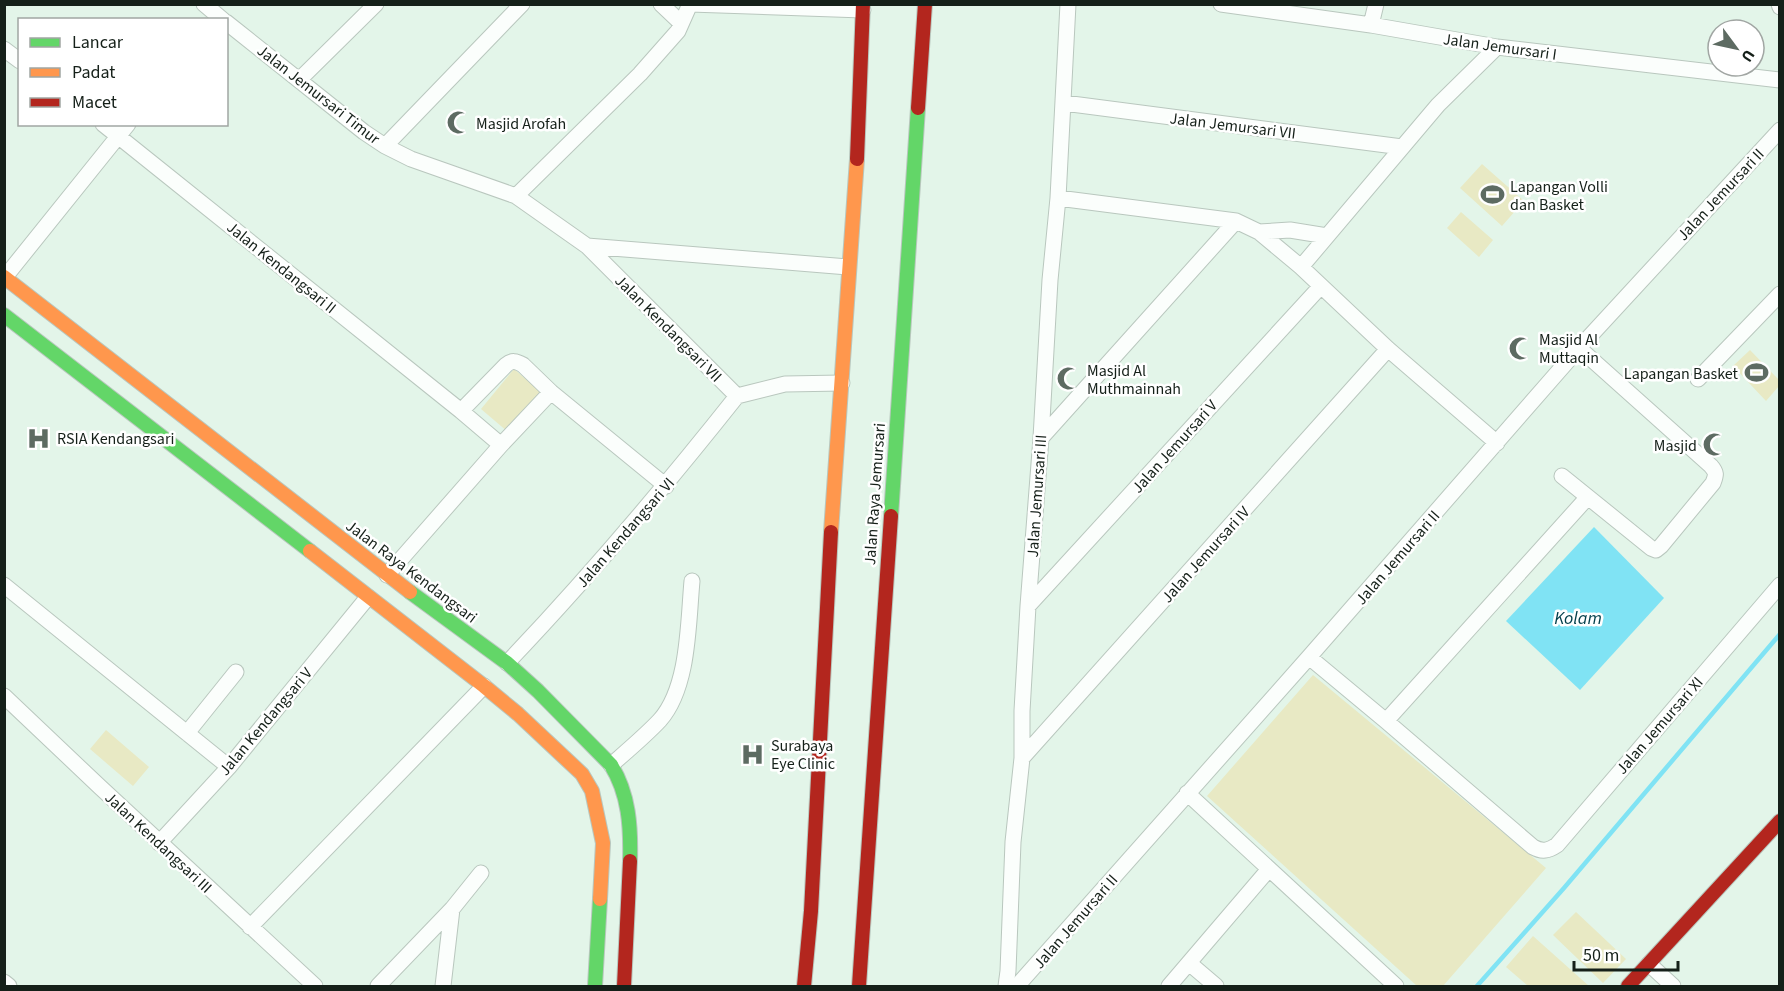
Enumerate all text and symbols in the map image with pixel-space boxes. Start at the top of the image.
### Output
legend [18,18,228,126]
north arrow [1706,18,1766,78]
street label: Jalan Jemursari I [1442,28,1558,66]
text: Lancar [72,30,124,55]
street label: Jalan Jemursari Timur [252,40,385,150]
text: U [1736,45,1760,66]
text: Padat [72,60,115,85]
text: Macet [72,90,117,115]
street label: Jalan Jemursari VII [1169,107,1297,145]
mosque icon: Masjid Arofah [445,110,471,136]
place label: Masjid Arofah [476,113,566,135]
street label: Jalan Jemursari II [1672,144,1769,246]
place label: Lapangan Volli dan Basket [1510,176,1608,216]
sports icon: Lapangan Volli dan Basket [1479,182,1505,208]
street label: Jalan Kendangsari II [222,217,341,319]
street label: Jalan Kendangsari VII [610,270,727,387]
place label: Masjid Al Muttaqin [1539,329,1599,369]
mosque icon: Masjid Al Muttaqin [1508,335,1534,361]
place label: Masjid Al Muthmainnah [1087,360,1181,400]
sports icon: Lapangan Basket [1743,360,1769,386]
place label: Lapangan Basket [1624,363,1739,385]
mosque icon: Masjid Al Muthmainnah [1056,366,1082,392]
street label: Jalan Jemursari V [1127,395,1223,498]
street label: Jalan Raya Jemursari [859,422,891,566]
hospital icon: RSIA Kendangsari [26,425,52,451]
place label: RSIA Kendangsari [57,428,174,450]
mosque icon: Masjid [1702,432,1728,458]
street label: Jalan Jemursari III [1022,434,1052,558]
place label: Masjid [1654,435,1697,457]
street label: Jalan Kendangsari VI [572,473,680,592]
street label: Jalan Jemursari IV [1156,501,1256,608]
street label: Jalan Jemursari II [1350,506,1445,610]
street label: Jalan Raya Kendangsari [341,515,482,628]
water label: Kolam [1554,606,1602,631]
street label: Jalan Kendangsari V [214,662,318,780]
street label: Jalan Jemursari XI [1611,672,1708,779]
place label: Surabaya Eye Clinic [771,735,835,775]
hospital icon: Surabaya Eye Clinic [740,741,766,767]
street label: Jalan Kendangsari III [100,787,217,898]
street label: Jalan Jemursari II [1028,870,1123,974]
scale bar [1574,934,1678,972]
text: 50 m [1583,943,1619,968]

